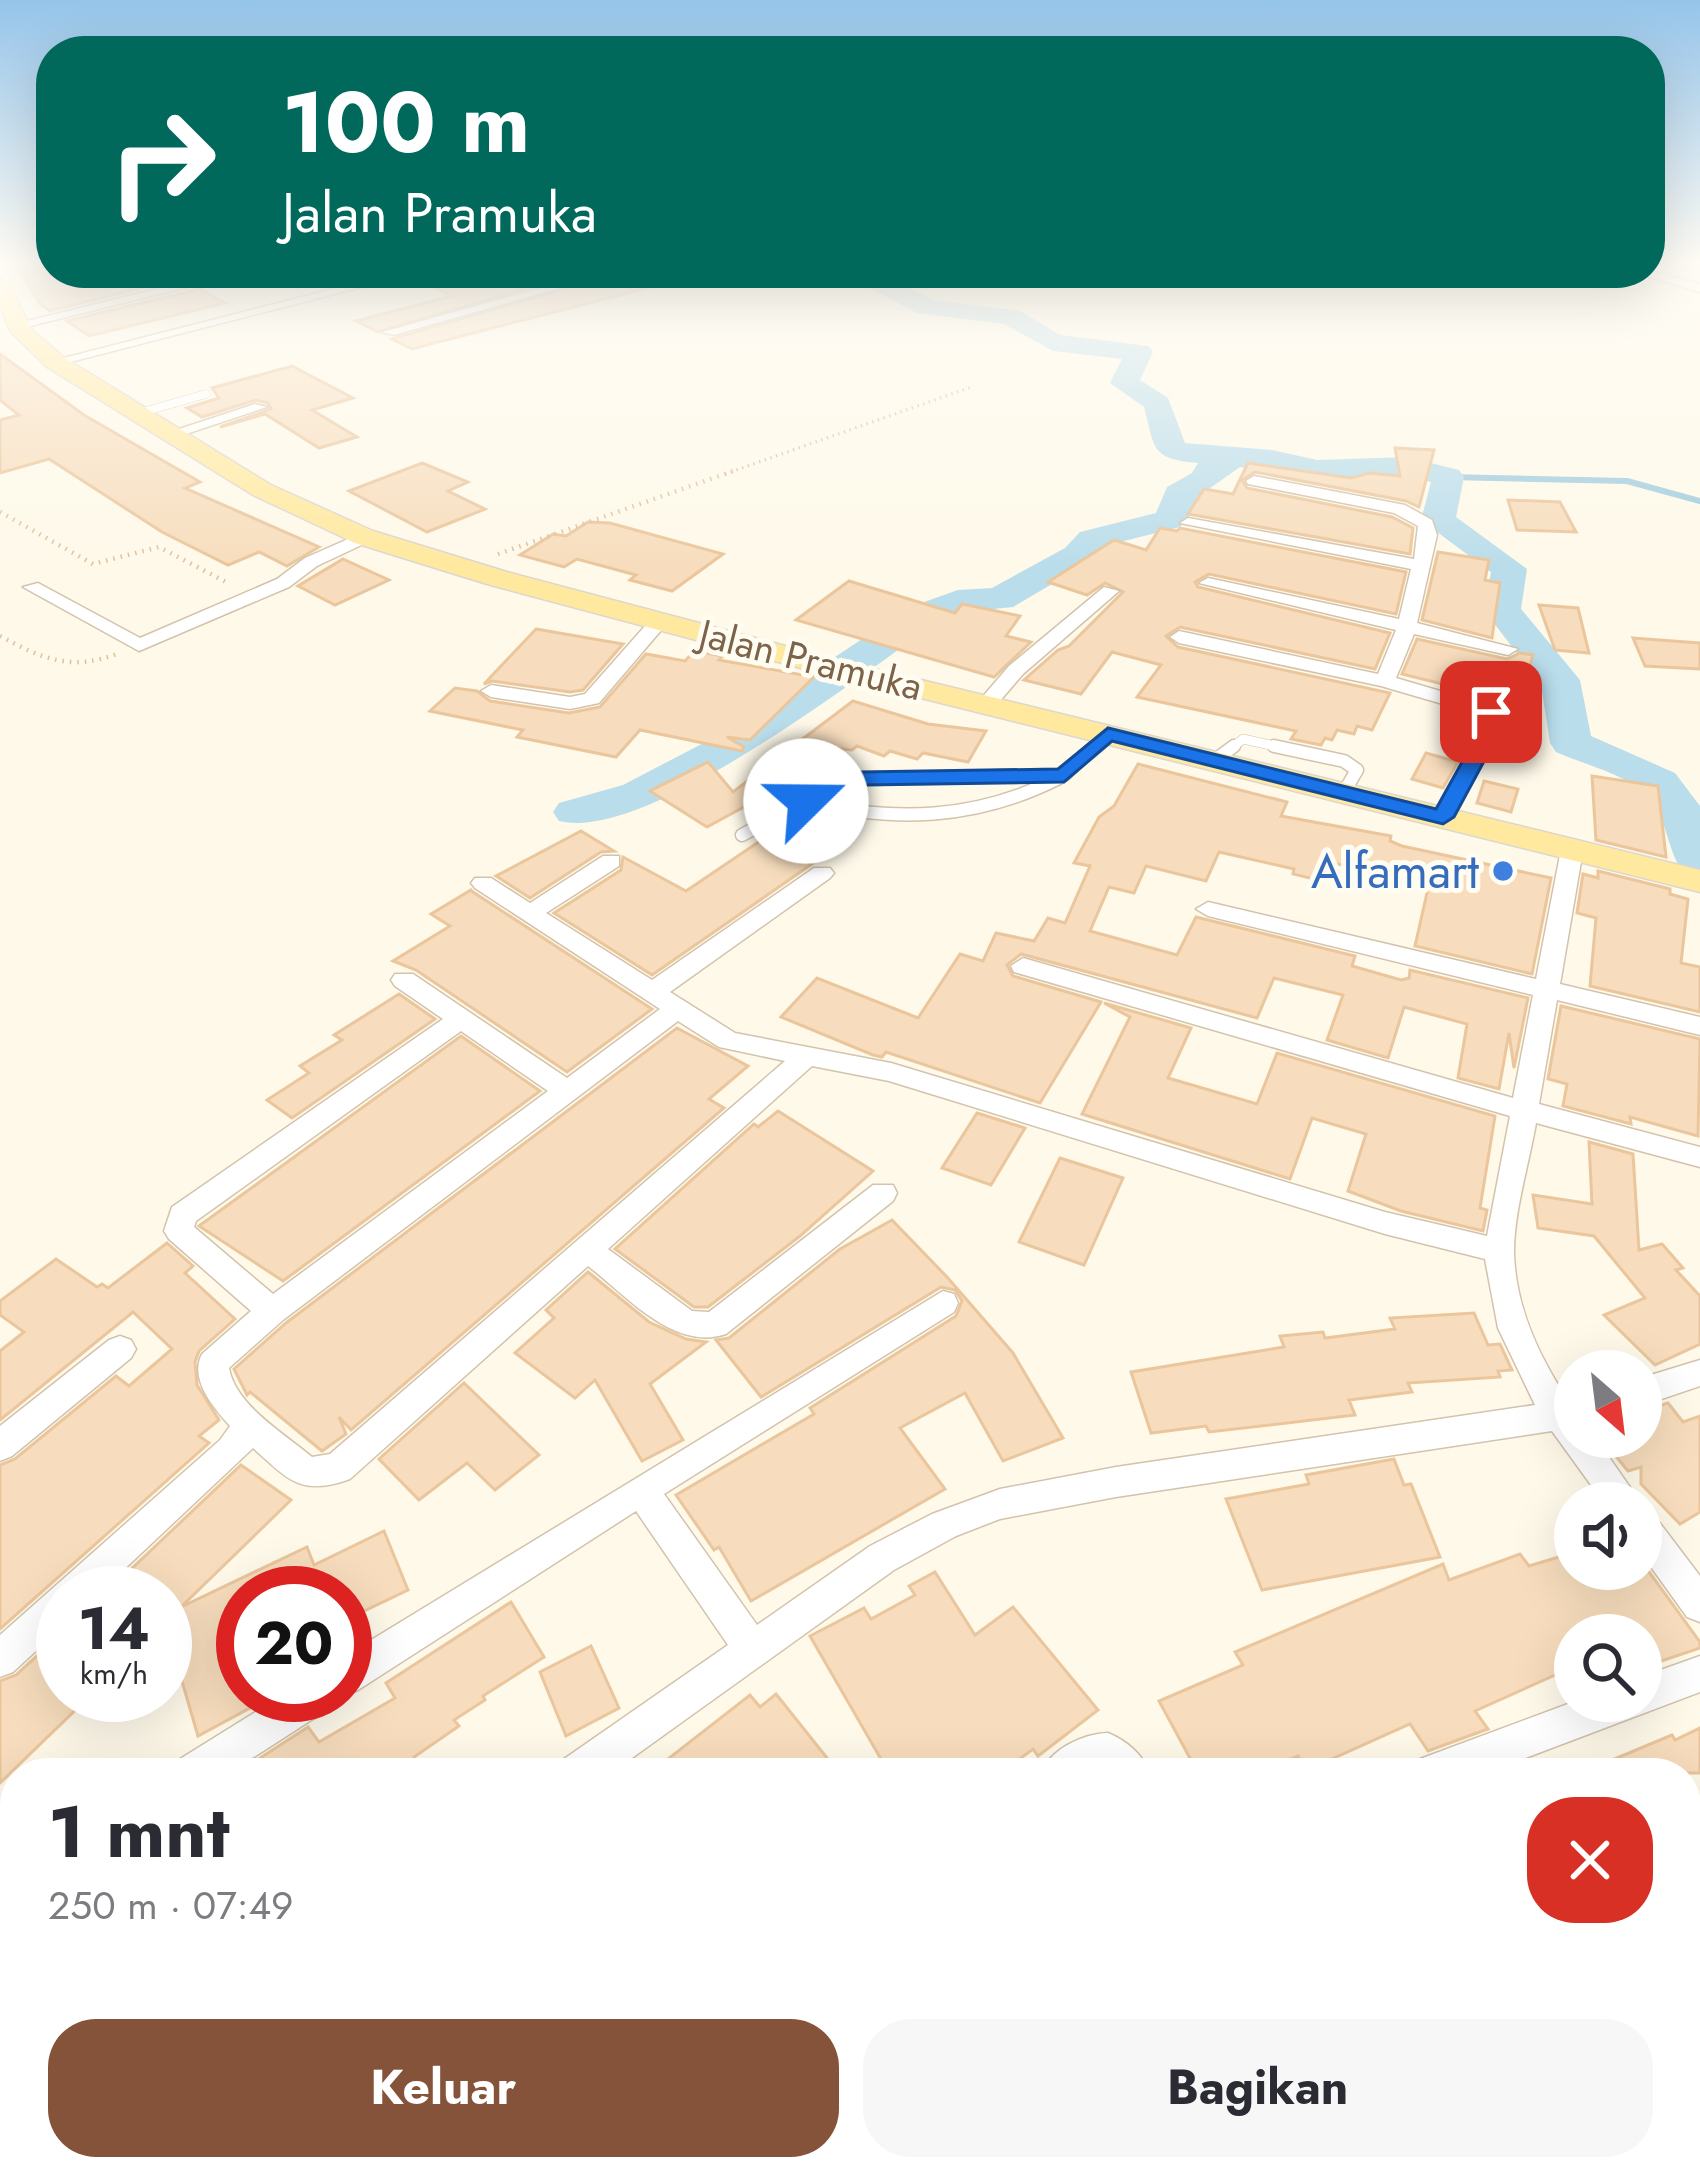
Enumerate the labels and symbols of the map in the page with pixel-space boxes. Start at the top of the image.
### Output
street label: Jalan Pramuka [689,604,928,715]
pin [1440,661,1542,763]
position arrow [743,738,869,864]
place label: Alfamart [1311,837,1479,906]
marker: Alfamart [1490,858,1516,884]
north arrow [1554,1350,1662,1458]
speed limit sign: 20 [216,1566,372,1722]

